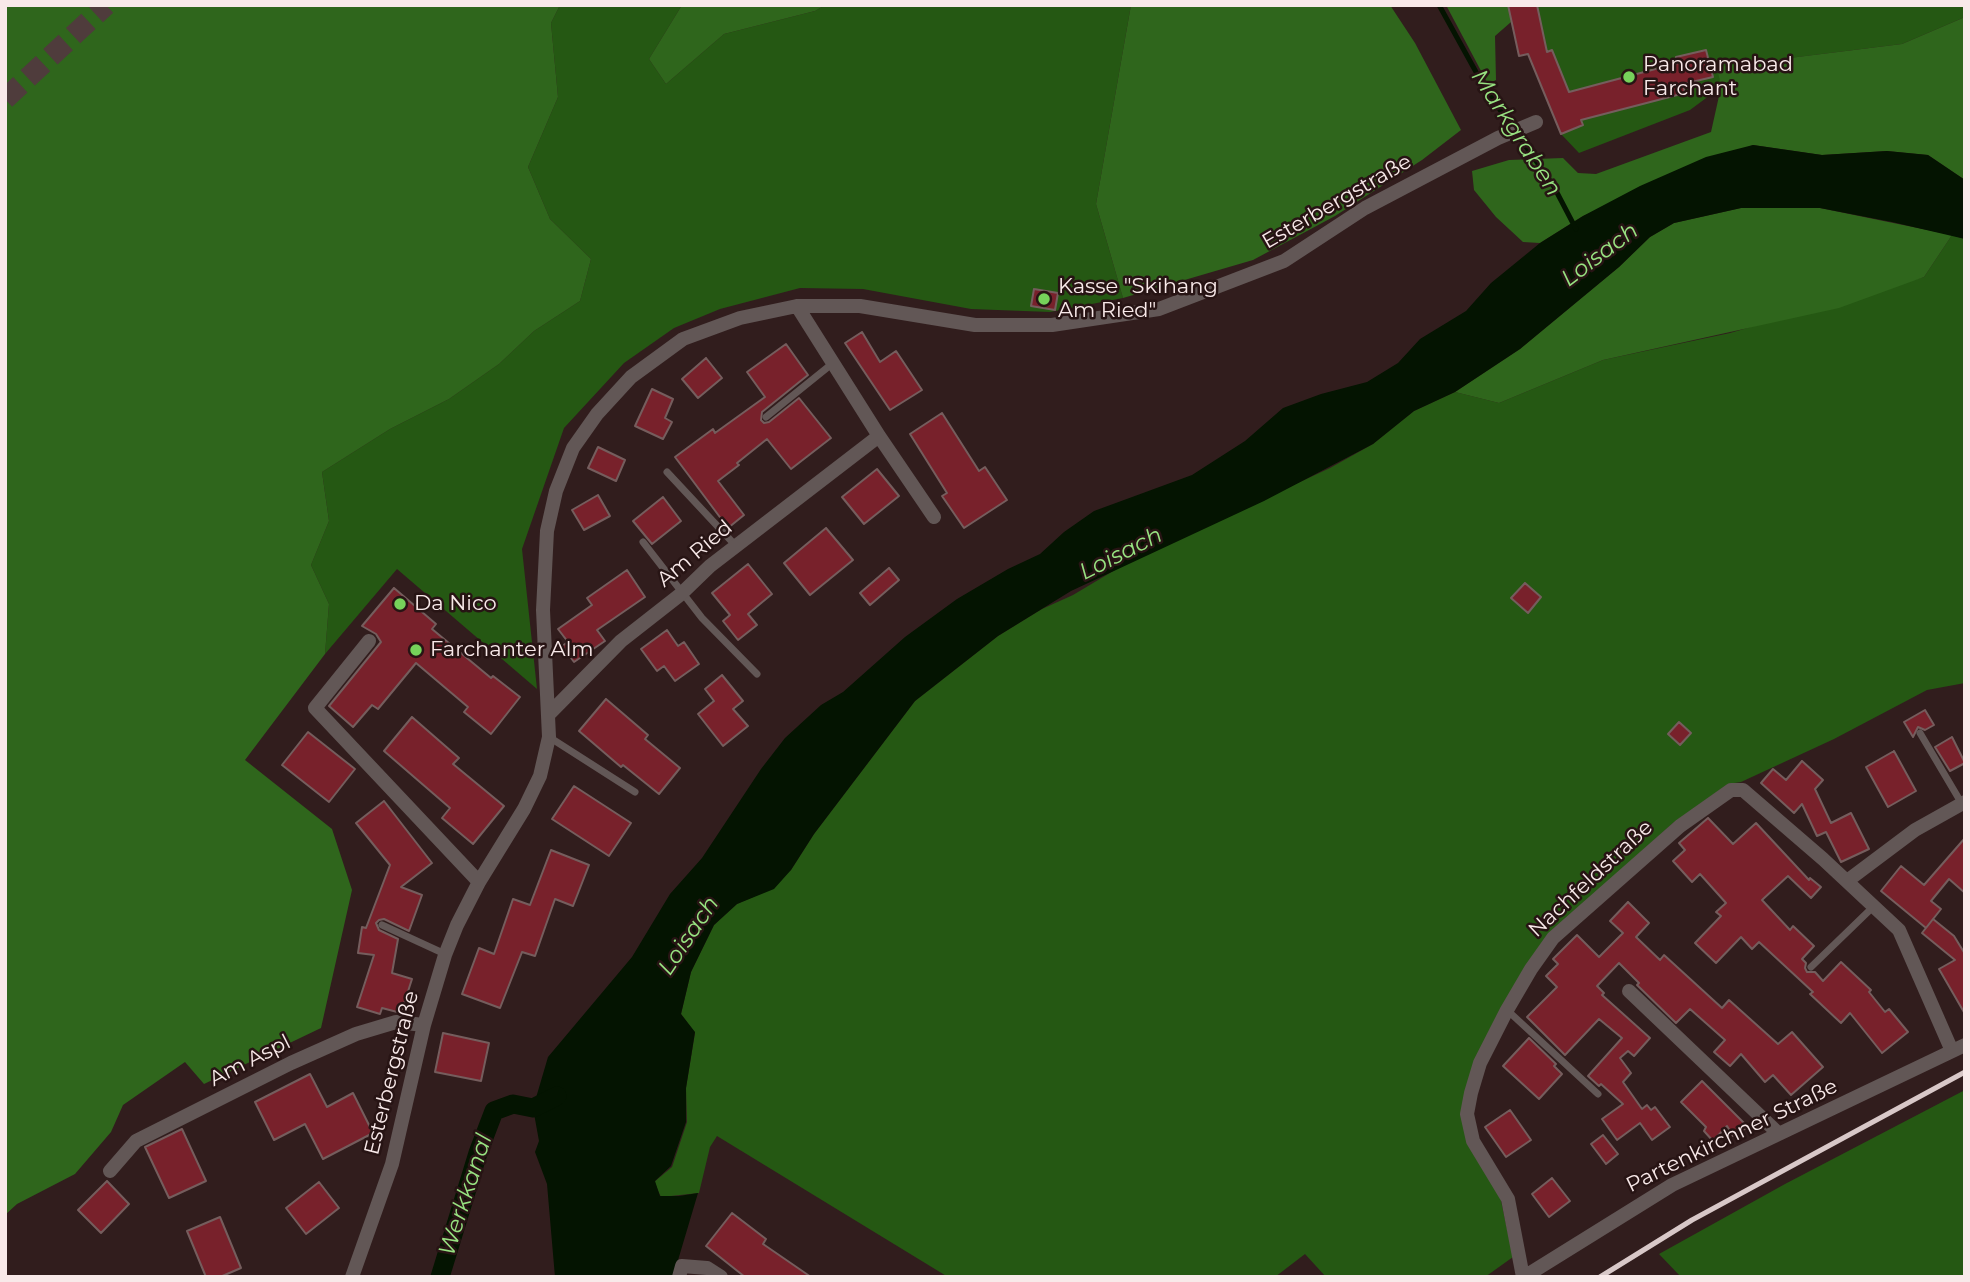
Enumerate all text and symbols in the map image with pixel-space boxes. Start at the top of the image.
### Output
place label: Panoramabad Farchant [1643,52,1793,102]
water label: Markgraben [1465,65,1567,201]
marker: Panoramabad Farchant [1621,69,1637,85]
street label: Esterbergstraße [1258,149,1416,255]
water label: Loisach [1556,217,1644,293]
place label: Kasse "Skihang Am Ried" [1058,274,1218,324]
marker: Kasse "Skihang Am Ried" [1036,291,1052,307]
street label: Am Ried [652,515,738,593]
water label: Loisach [1075,521,1167,587]
place label: Da Nico [414,591,497,617]
marker: Da Nico [392,596,408,612]
place label: Farchanter Alm [430,637,594,663]
marker: Farchanter Alm [408,642,424,658]
street label: Nachfeldstraße [1524,815,1658,943]
water label: Loisach [653,891,725,981]
street label: Esterbergstraße [359,988,425,1158]
street label: Am Aspl [205,1030,295,1092]
street label: Partenkirchner Straße [1622,1074,1842,1198]
water label: Werkkanal [433,1131,499,1259]

